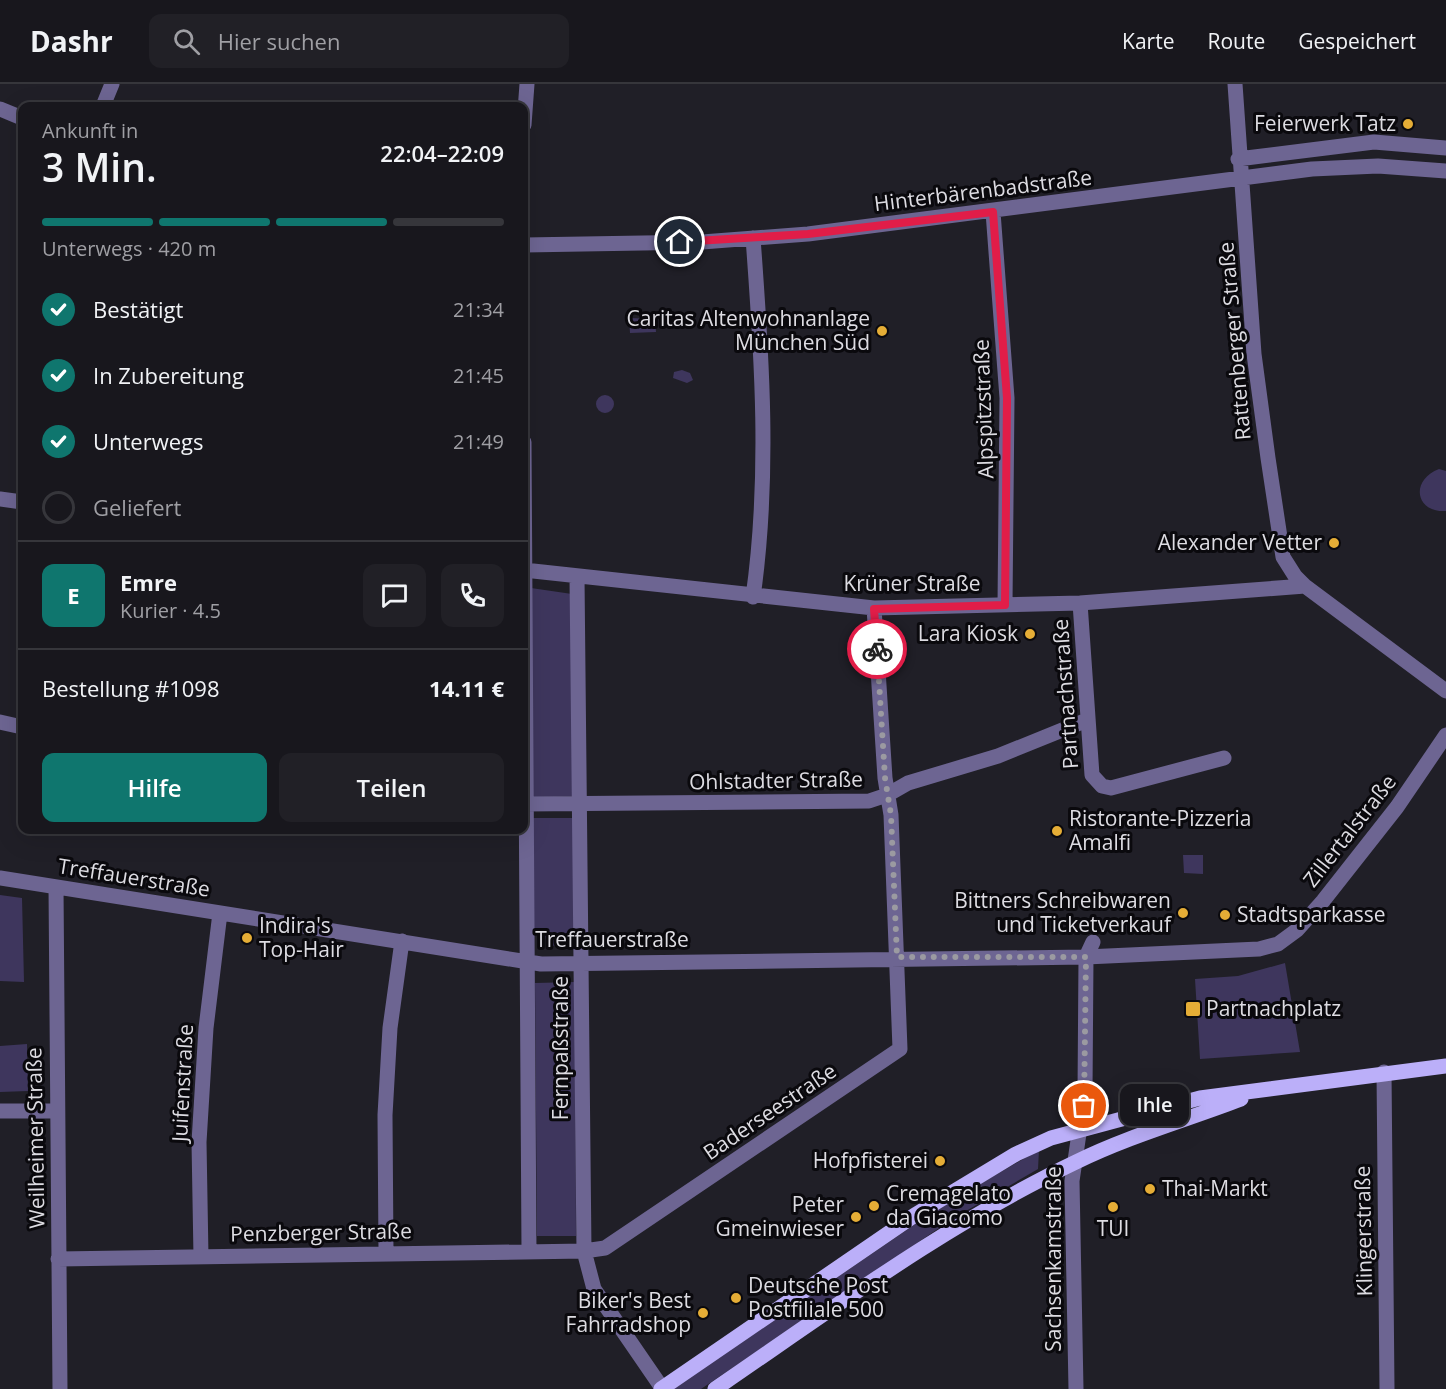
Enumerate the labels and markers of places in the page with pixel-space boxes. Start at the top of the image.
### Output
place label: Feierwerk Tatz [1254,109,1396,137]
marker: Feierwerk Tatz [1401,117,1415,131]
pin [654,216,705,267]
place label: Caritas Altenwohnanlage München Süd [626,304,870,356]
marker: Caritas Altenwohnanlage München Süd [875,324,889,338]
place label: Alexander Vetter [1158,528,1322,556]
marker: Alexander Vetter [1327,536,1341,550]
place label: Lara Kiosk [918,619,1018,647]
marker: Lara Kiosk [1023,627,1037,641]
place label: Ristorante-Pizzeria Amalfi [1069,804,1252,856]
marker: Ristorante-Pizzeria Amalfi [1050,824,1064,838]
place label: Bittners Schreibwaren und Ticketverkauf [954,886,1173,938]
place label: Stadtsparkasse [1237,900,1386,928]
marker: Bittners Schreibwaren und Ticketverkauf [1176,906,1190,920]
marker: Stadtsparkasse [1218,908,1232,922]
place label: Indira's Top-Hair [259,911,344,963]
marker: Indira's Top-Hair [240,931,254,945]
place label: Partnachplatz [1206,994,1341,1022]
marker: Partnachplatz [1184,1000,1202,1018]
pin [1058,1080,1109,1131]
callout: Ihle [1120,1085,1189,1127]
place label: Hofpfisterei [813,1146,928,1174]
marker: Hofpfisterei [933,1154,947,1168]
place label: Thai-Markt [1162,1174,1268,1202]
place label: Cremagelato da Giacomo [886,1179,1011,1231]
marker: Thai-Markt [1143,1182,1157,1196]
place label: Peter Gmeinwieser [716,1190,844,1242]
marker: Cremagelato da Giacomo [867,1199,881,1213]
marker: TUI [1106,1200,1120,1214]
marker: Peter Gmeinwieser [849,1210,863,1224]
place label: TUI [1097,1214,1129,1242]
place label: Deutsche Post Postfiliale 500 [748,1271,888,1323]
place label: Biker's Best Fahrradshop [566,1286,691,1338]
marker: Deutsche Post Postfiliale 500 [729,1291,743,1305]
marker: Biker's Best Fahrradshop [696,1306,710,1320]

